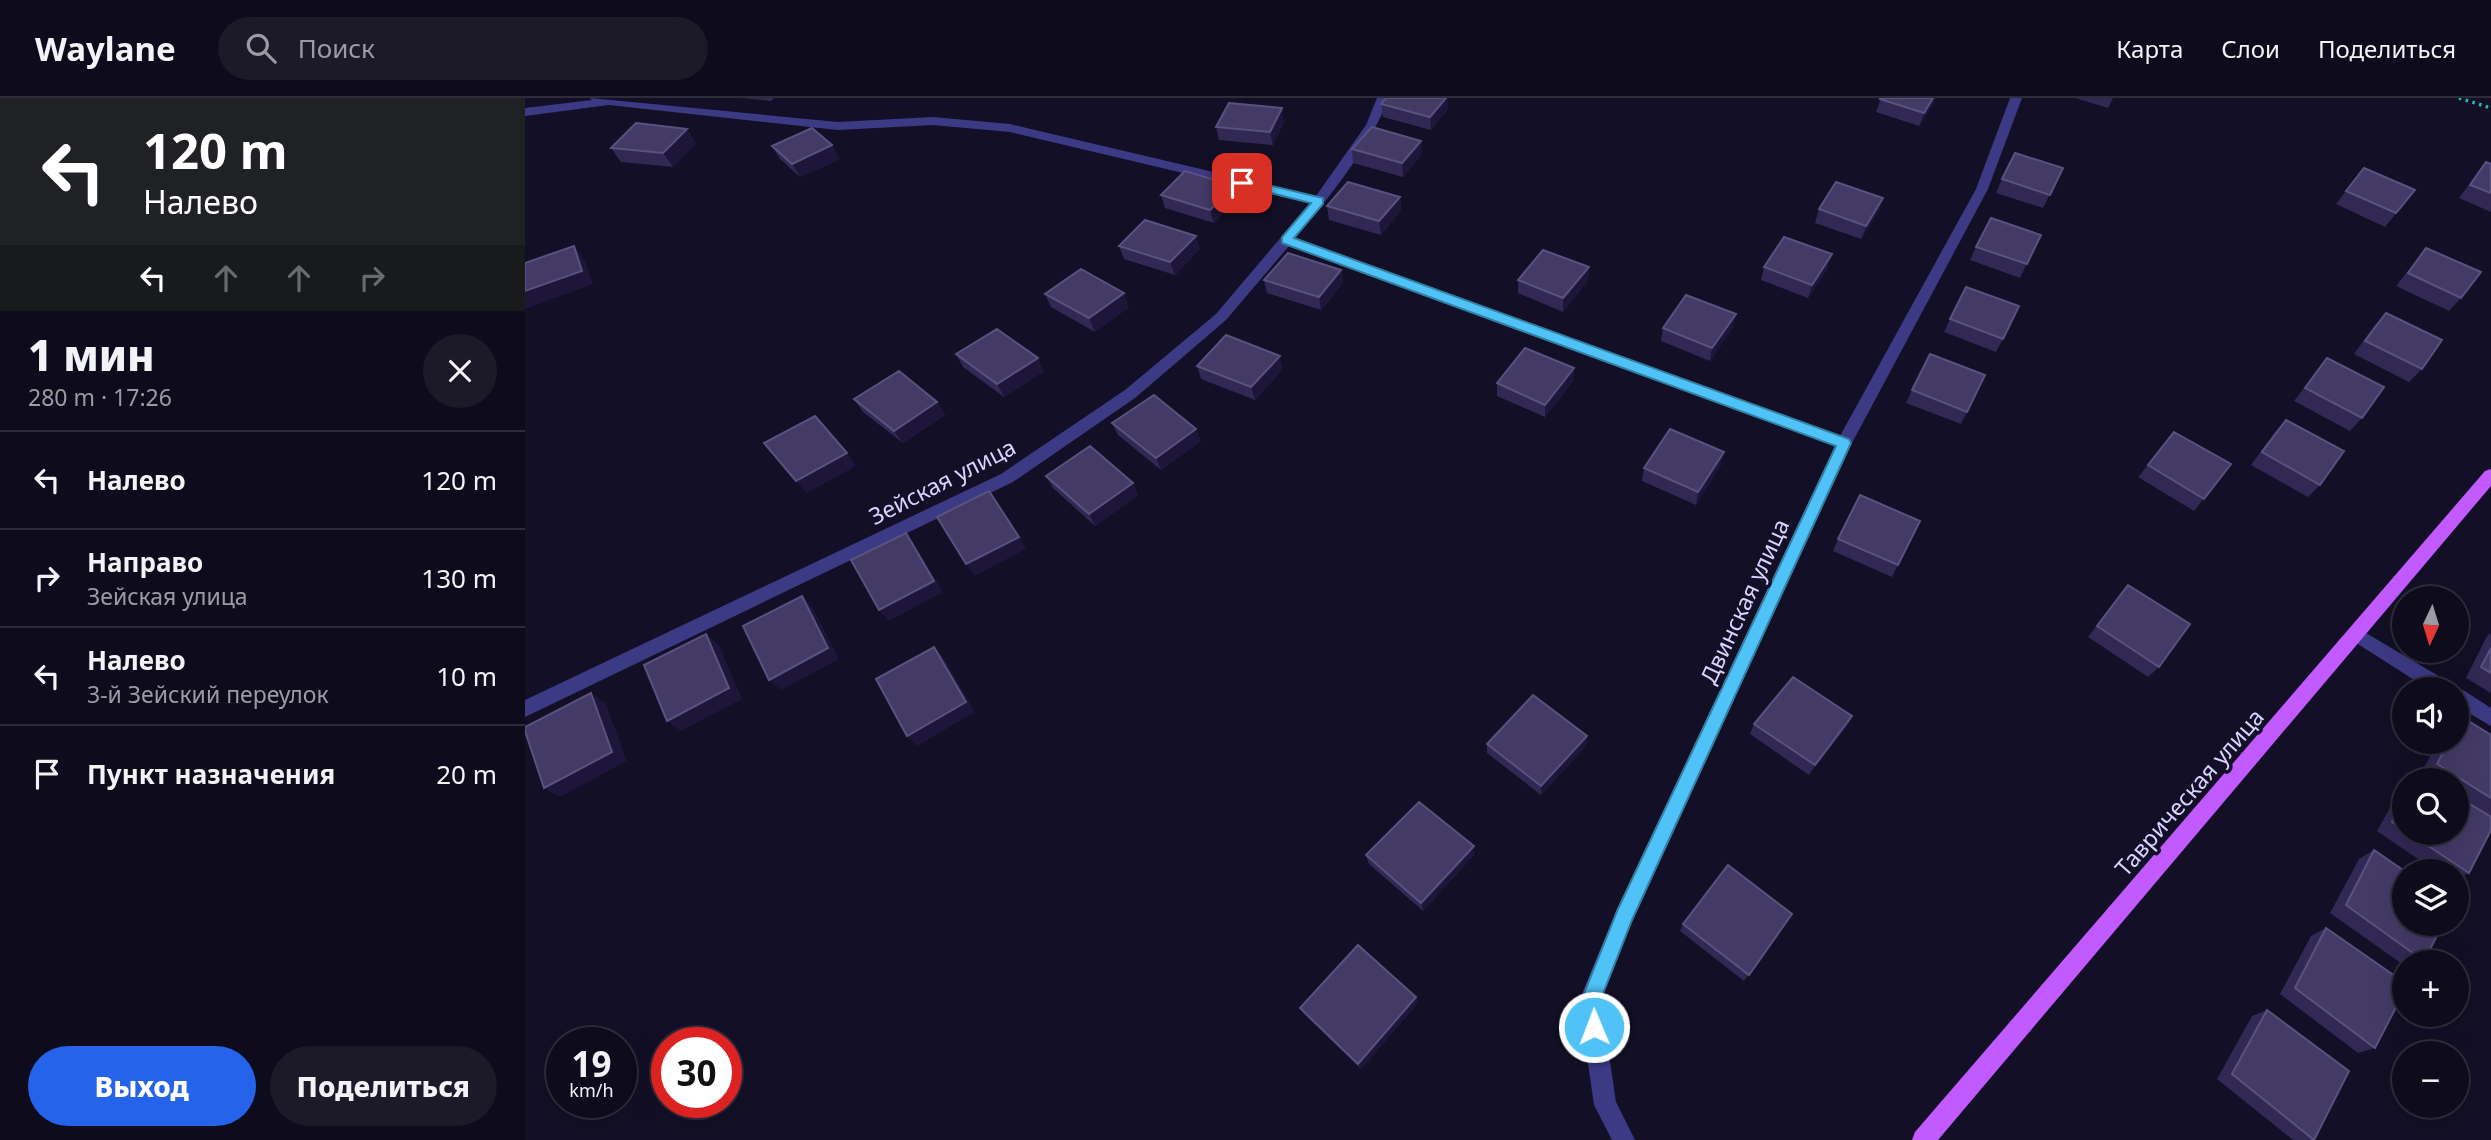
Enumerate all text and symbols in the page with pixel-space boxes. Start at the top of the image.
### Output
search box [218,17,708,80]
text: Waylane [35,26,176,71]
icon: search [242,29,280,67]
text: Поиск [298,30,375,66]
text: Карта [2116,32,2183,65]
text: Слои [2221,32,2280,65]
text: Поделиться [2318,32,2456,65]
text: 120 m [143,117,288,183]
icon: left [28,126,119,217]
pin [1212,153,1272,213]
icon: arrive [1223,164,1261,202]
text: Налево [143,180,258,223]
icon: left [134,259,172,297]
icon: ahead [207,259,245,297]
icon: ahead [280,259,318,297]
icon: right [353,259,391,297]
text: 1 мин [28,326,155,383]
button: close [423,334,497,408]
text: 280 m · 17:26 [28,381,172,413]
street label: Зейская улица [863,430,1021,532]
icon: left [28,461,66,499]
text: Налево [87,462,186,498]
text: 120 m [421,462,497,498]
street label: Двинская улица [1692,513,1796,689]
text: Направо [87,544,203,580]
icon: right [28,559,66,597]
text: 130 m [421,560,497,596]
text: Зейская улица [87,580,248,612]
north arrow [2392,586,2469,663]
map controls [2392,586,2469,1118]
text: Налево [87,642,186,678]
icon: left [28,657,66,695]
text: 10 m [436,658,497,694]
button: sound [2392,677,2469,754]
text: 3-й Зейский переулок [87,678,329,710]
street label: Таврическая улица [2107,701,2271,883]
icon: arrive [28,755,66,793]
text: Пункт назначения [87,756,335,792]
text: 20 m [436,756,497,792]
button: search [2392,768,2469,845]
button: layers [2392,859,2469,936]
button: + [2392,950,2469,1027]
position arrow [1557,990,1631,1064]
speed limit sign: 30 [651,1027,742,1118]
text: 19 [571,1040,612,1087]
button: − [2392,1041,2469,1118]
button: Выход [28,1046,256,1126]
button: Поделиться [270,1046,497,1126]
text: km/h [569,1078,614,1102]

